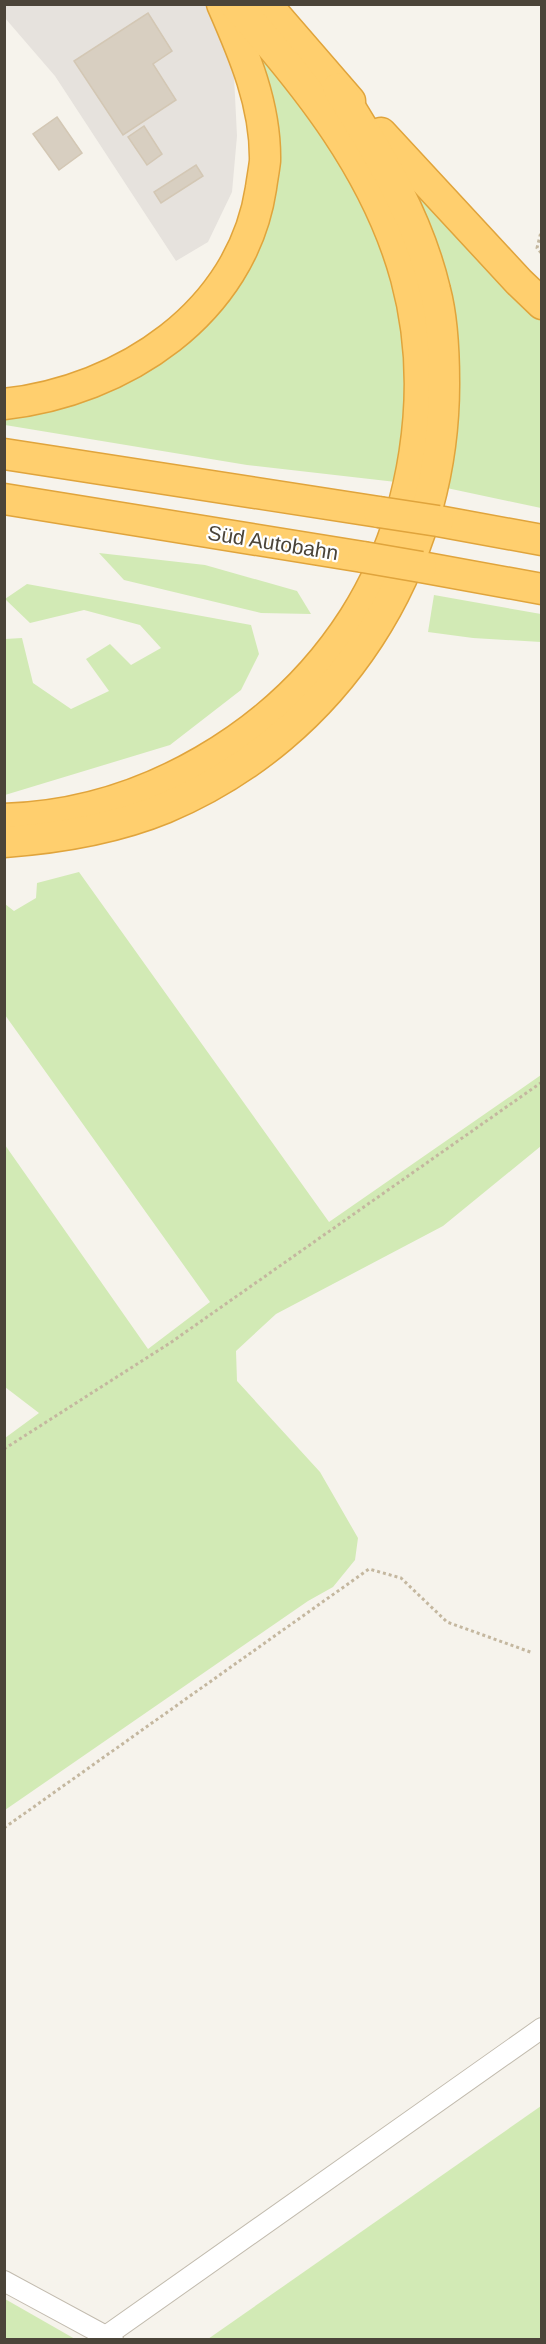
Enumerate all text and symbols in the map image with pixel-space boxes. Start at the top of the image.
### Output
street label: Süd Autobahn [206,521,340,564]

